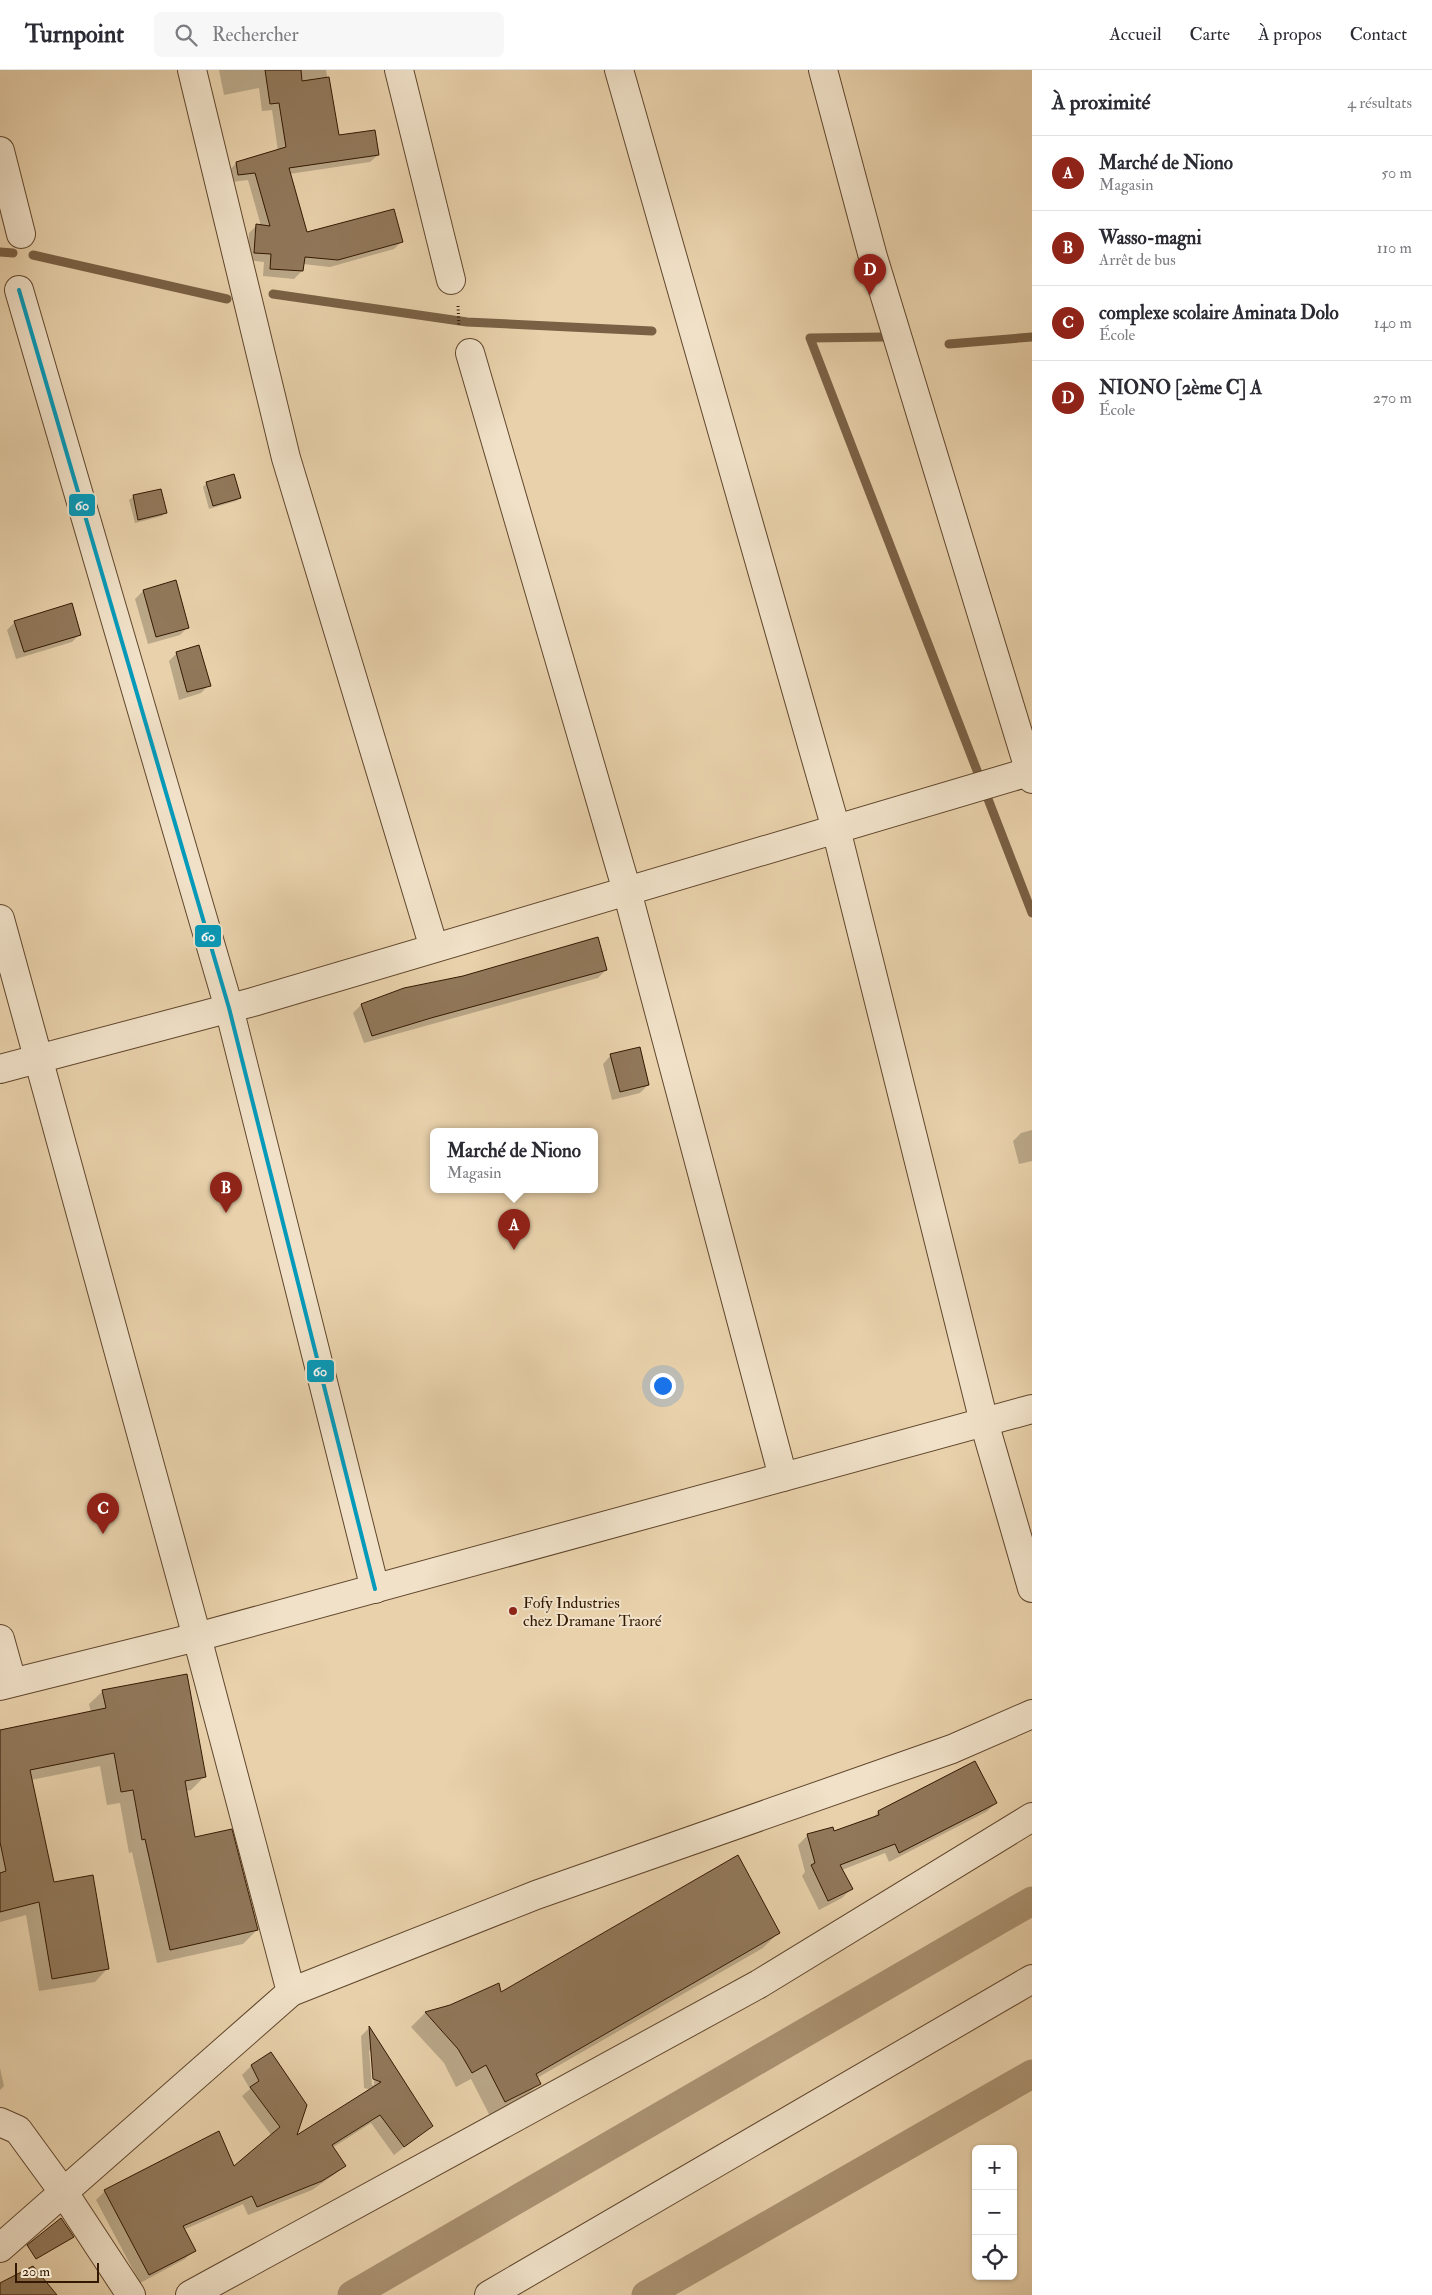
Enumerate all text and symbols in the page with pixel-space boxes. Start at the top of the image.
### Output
search box [154,12,504,57]
text: Turnpoint [25,19,124,50]
icon: search [172,21,200,49]
text: Rechercher [212,23,299,47]
text: Accueil [1109,23,1162,46]
text: Carte [1190,23,1230,46]
text: À propos [1258,23,1322,46]
text: Contact [1350,23,1407,46]
text: À proximité [1052,89,1150,116]
text: 4 résultats [1347,93,1412,113]
text: Marché de Niono [1099,151,1233,175]
text: A [1063,163,1073,183]
text: 50 m [1381,163,1412,183]
text: Magasin [1099,175,1153,195]
text: Wasso-magni [1099,226,1201,250]
text: B [1063,238,1073,258]
text: 110 m [1377,238,1412,258]
text: Arrêt de bus [1099,250,1176,270]
pin: D [854,254,886,295]
text: complexe scolaire Aminata Dolo [1099,301,1339,325]
text: C [1062,313,1074,333]
text: 140 m [1374,313,1412,333]
text: École [1099,325,1135,345]
text: NIONO [2ème C] A [1099,376,1262,400]
text: D [1061,388,1075,408]
text: 270 m [1373,388,1412,408]
text: École [1099,400,1135,420]
line badge: 60 [68,493,96,517]
text: 60 [75,497,89,514]
line badge: 60 [194,924,222,948]
text: 60 [201,928,215,945]
popup [430,1128,598,1193]
text: Marché de Niono [447,1139,581,1163]
text: Magasin [447,1163,502,1183]
pin: B [210,1172,242,1213]
pin: A [498,1209,530,1250]
line badge: 60 [306,1359,335,1383]
text: 60 [313,1363,327,1380]
your location [650,1373,676,1399]
pin: C [87,1493,119,1534]
place label: Fofy Industries chez Dramane Traoré [523,1593,662,1631]
marker: Fofy Industries chez Dramane Traoré [507,1605,519,1617]
map controls [972,2145,1017,2280]
button: + [972,2145,1017,2190]
button: − [972,2190,1017,2235]
button: locate [972,2235,1017,2280]
scale bar [15,2260,99,2283]
text: 20 m [22,2263,50,2280]

